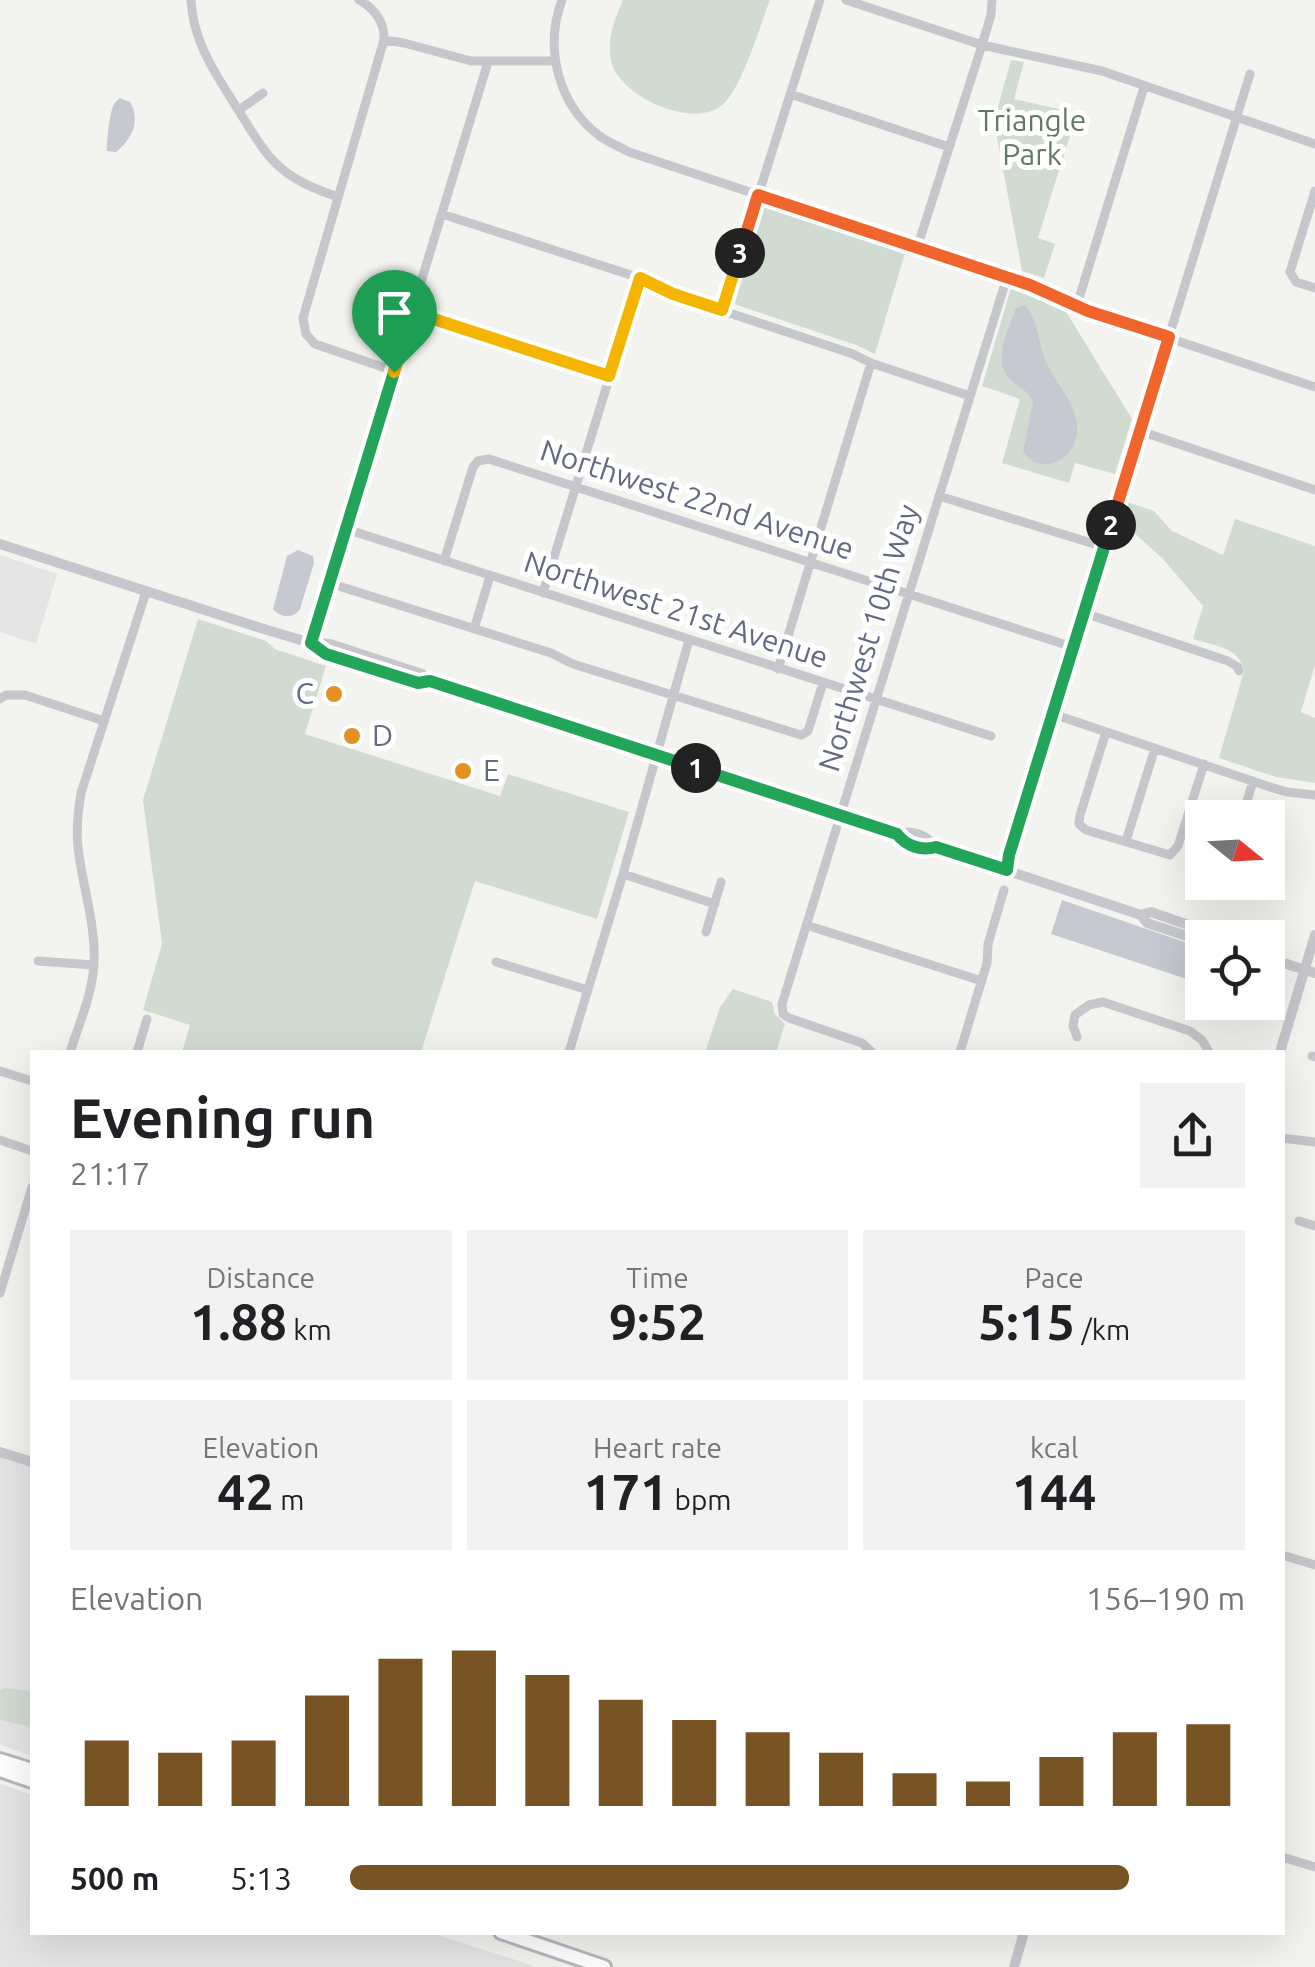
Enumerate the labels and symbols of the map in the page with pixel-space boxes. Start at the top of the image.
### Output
park label: Triangle Park [978,103,1086,171]
pin: 3 [715,228,765,278]
pin [352,270,437,373]
street label: Northwest 22nd Avenue [536,432,858,566]
street label: Northwest 10th Way [811,500,925,775]
pin: 2 [1086,500,1136,550]
street label: Northwest 21st Avenue [520,544,832,674]
place label: C [296,676,314,710]
marker: C [323,683,345,705]
place label: D [372,718,393,752]
marker: D [341,725,363,747]
pin: 1 [671,743,721,793]
place label: E [483,753,500,787]
marker: E [452,760,474,782]
north arrow [1185,800,1285,900]

